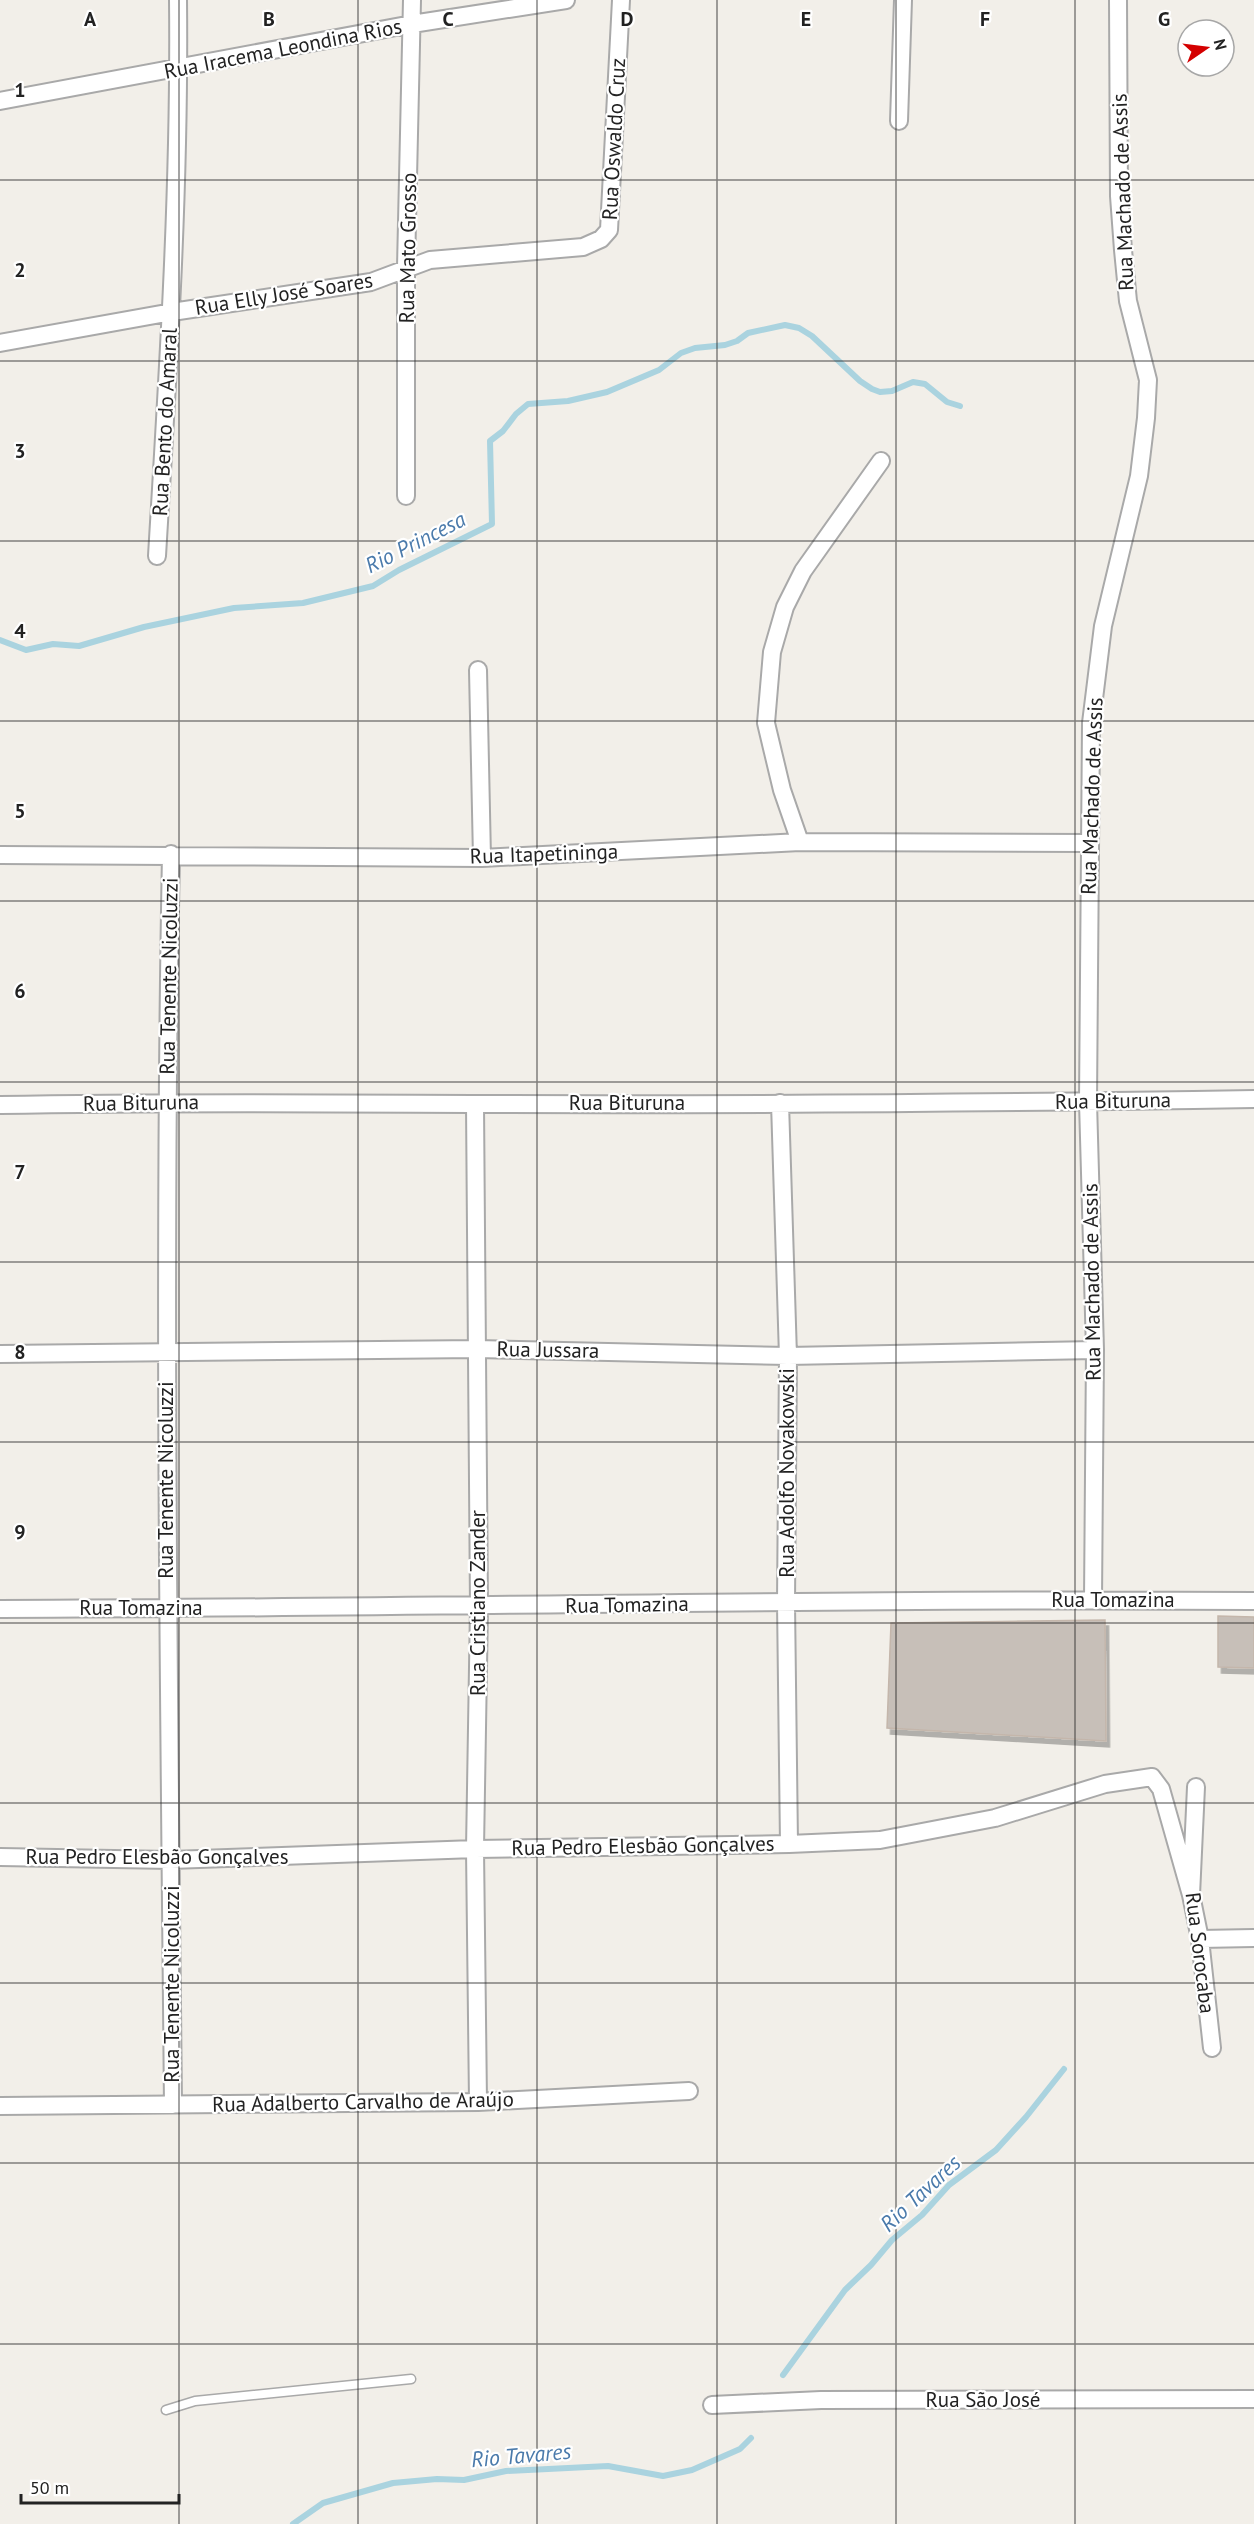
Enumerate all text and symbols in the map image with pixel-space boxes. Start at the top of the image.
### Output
text: A [84,6,97,32]
text: B [263,6,275,32]
text: C [442,6,454,32]
text: D [621,6,634,32]
text: E [801,6,811,32]
text: F [980,6,990,32]
text: G [1158,6,1170,32]
street label: Rua Iracema Leondina Rios [162,12,404,85]
north arrow [1176,18,1236,78]
text: N [1210,37,1232,52]
street label: Rua Oswaldo Cruz [596,57,631,221]
text: 1 [14,77,26,103]
street label: Rua Machado de Assis [1106,93,1139,291]
street label: Rua Mato Grosso [393,172,422,324]
text: 2 [14,257,26,283]
street label: Rua Elly José Soares [193,266,375,321]
street label: Rua Bento do Amaral [146,327,183,517]
text: 3 [14,438,26,464]
water label: Rio Princesa [360,505,470,579]
text: 4 [14,618,26,644]
street label: Rua Machado de Assis [1075,697,1108,895]
text: 5 [14,798,26,824]
street label: Rua Itapetininga [469,837,619,870]
street label: Rua Tenente Nicoluzzi [153,877,184,1075]
text: 6 [14,978,26,1004]
street label: Rua Bituruna [1055,1086,1171,1115]
street label: Rua Bituruna [83,1088,199,1117]
street label: Rua Bituruna [569,1089,685,1116]
text: 7 [14,1159,26,1185]
street label: Rua Machado de Assis [1076,1183,1107,1381]
street label: Rua Jussara [496,1335,600,1364]
text: 8 [14,1339,26,1365]
street label: Rua Adolfo Novakowski [773,1368,800,1578]
street label: Rua Tenente Nicoluzzi [152,1381,179,1579]
street label: Rua Cristiano Zander [464,1510,491,1696]
text: 9 [14,1519,26,1545]
street label: Rua Tomazina [1051,1586,1175,1613]
street label: Rua Tomazina [565,1590,689,1619]
street label: Rua Tomazina [79,1594,203,1621]
street label: Rua Pedro Elesbão Gonçalves [511,1830,775,1861]
street label: Rua Pedro Elesbão Gonçalves [25,1843,289,1870]
street label: Rua Tenente Nicoluzzi [158,1885,185,2083]
street label: Rua Sorocaba [1180,1891,1221,2015]
street label: Rua Adalberto Carvalho de Araújo [212,2085,514,2118]
water label: Rio Tavares [874,2148,966,2237]
street label: Rua São José [926,2386,1040,2413]
water label: Rio Tavares [470,2437,572,2473]
scale bar [21,2467,178,2505]
text: 50 m [30,2476,69,2499]

